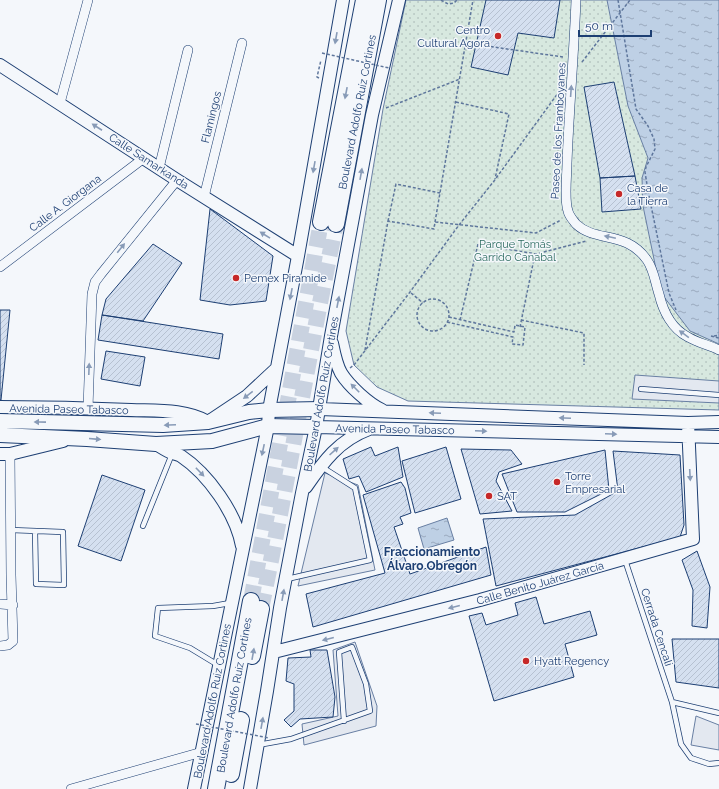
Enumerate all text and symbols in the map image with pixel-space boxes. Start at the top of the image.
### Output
scale bar [579,12,651,38]
text: 50 m [585,19,613,33]
place label: Centro Cultural Agora [417,24,490,50]
marker: Centro Cultural Agora [493,31,503,41]
one-way arrow [333,32,339,45]
street label: Boulevard Adolfo Ruíz Cortines [336,34,379,191]
street label: Paseo de los Framboyanes [548,62,569,200]
one-way arrow [568,85,575,97]
one-way arrow [342,87,348,99]
street label: Flamingos [199,90,224,144]
one-way arrow [91,123,102,131]
street label: Calle Samarkanda [106,131,191,192]
one-way arrow [311,160,317,173]
one-way arrow [359,168,365,180]
street label: Calle A. Giorgana [27,172,104,235]
place label: Casa de la Tierra [627,182,668,208]
marker: Casa de la Tierra [614,189,624,199]
one-way arrow [260,231,270,239]
one-way arrow [603,233,616,239]
park label: Parque Tomás Garrido Canabal [474,238,556,264]
one-way arrow [117,243,126,254]
place label: Pemex Piramide [244,272,327,285]
marker: Pemex Piramide [231,273,241,283]
one-way arrow [287,288,293,301]
one-way arrow [335,296,341,308]
street label: Boulevard Adolfo Ruiz Cortines [301,315,342,473]
one-way arrow [678,330,689,338]
one-way arrow [86,362,92,375]
one-way arrow [350,383,360,393]
one-way arrow [243,391,254,399]
street label: Avenida Paseo Tabasco [9,402,129,417]
one-way arrow [429,410,441,417]
one-way arrow [559,415,571,422]
one-way arrow [33,419,46,425]
one-way arrow [164,421,176,428]
street label: Avenida Paseo Tabasco [335,422,455,437]
one-way arrow [475,428,488,434]
one-way arrow [605,431,618,437]
one-way arrow [89,436,101,443]
one-way arrow [259,444,265,456]
one-way arrow [329,447,339,456]
one-way arrow [195,467,205,477]
one-way arrow [686,469,693,481]
place label: Torre Empresarial [565,470,625,496]
marker: Torre Empresarial [552,477,562,487]
place label: SAT [497,490,517,503]
marker: SAT [484,491,494,501]
district label: Fraccionamiento Álvaro Obregón [384,545,480,573]
street label: Calle Benito Juárez García [475,559,605,608]
street label: Cerrada Cencali [638,587,675,668]
one-way arrow [280,589,286,601]
one-way arrow [448,604,461,610]
street label: Boulevard Adolfo Ruíz Cortines [214,616,255,774]
street label: Boulevard Adolfo Ruiz Cortines [191,623,234,780]
one-way arrow [322,636,335,642]
one-way arrow [250,648,256,660]
place label: Hyatt Regency [534,655,609,668]
marker: Hyatt Regency [521,656,531,666]
one-way arrow [259,717,265,729]

